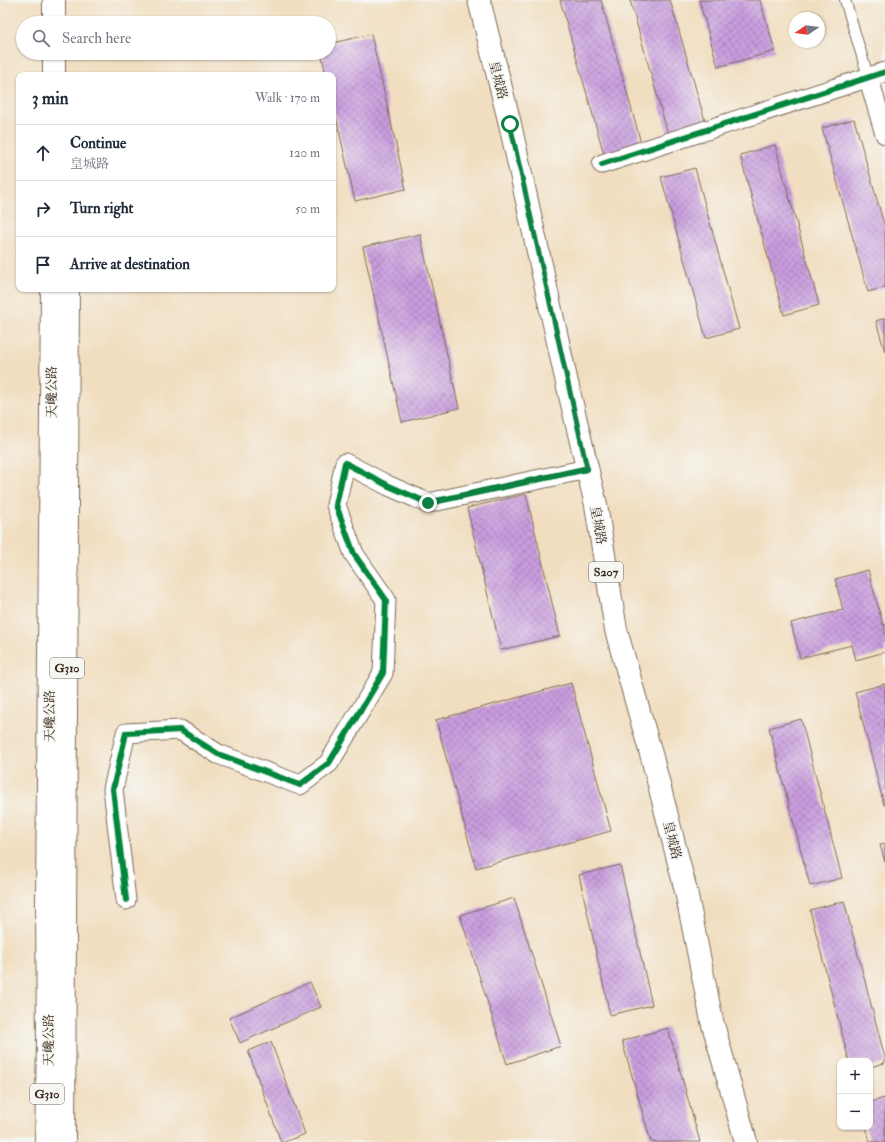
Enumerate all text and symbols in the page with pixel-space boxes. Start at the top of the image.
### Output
north arrow [789,12,825,48]
search box [16,16,336,60]
icon: search [30,27,52,49]
text: Search here [62,29,131,48]
street label: 皇城路 [486,59,511,101]
text: 3 min [32,88,69,109]
text: Walk · 170 m [255,90,320,106]
route start [501,115,519,133]
text: Continue [70,134,126,153]
icon: ahead [32,142,54,164]
text: 120 m [289,145,320,161]
text: 皇城路 [70,156,109,172]
icon: right [32,198,54,220]
text: Turn right [70,199,133,218]
text: 50 m [295,201,320,217]
icon: arrive [32,254,54,276]
text: Arrive at destination [70,255,190,274]
street label: 天巉公路 [44,366,60,418]
route end [419,494,437,512]
street label: 皇城路 [587,505,609,546]
road number: S207 [589,562,623,582]
road number: G310 [50,658,84,678]
street label: 天巉公路 [42,690,58,742]
street label: 皇城路 [660,819,685,861]
street label: 天巉公路 [41,1014,57,1066]
map controls [837,1058,873,1130]
button: + [837,1058,873,1094]
road number: G310 [30,1084,64,1104]
button: − [837,1094,873,1130]

